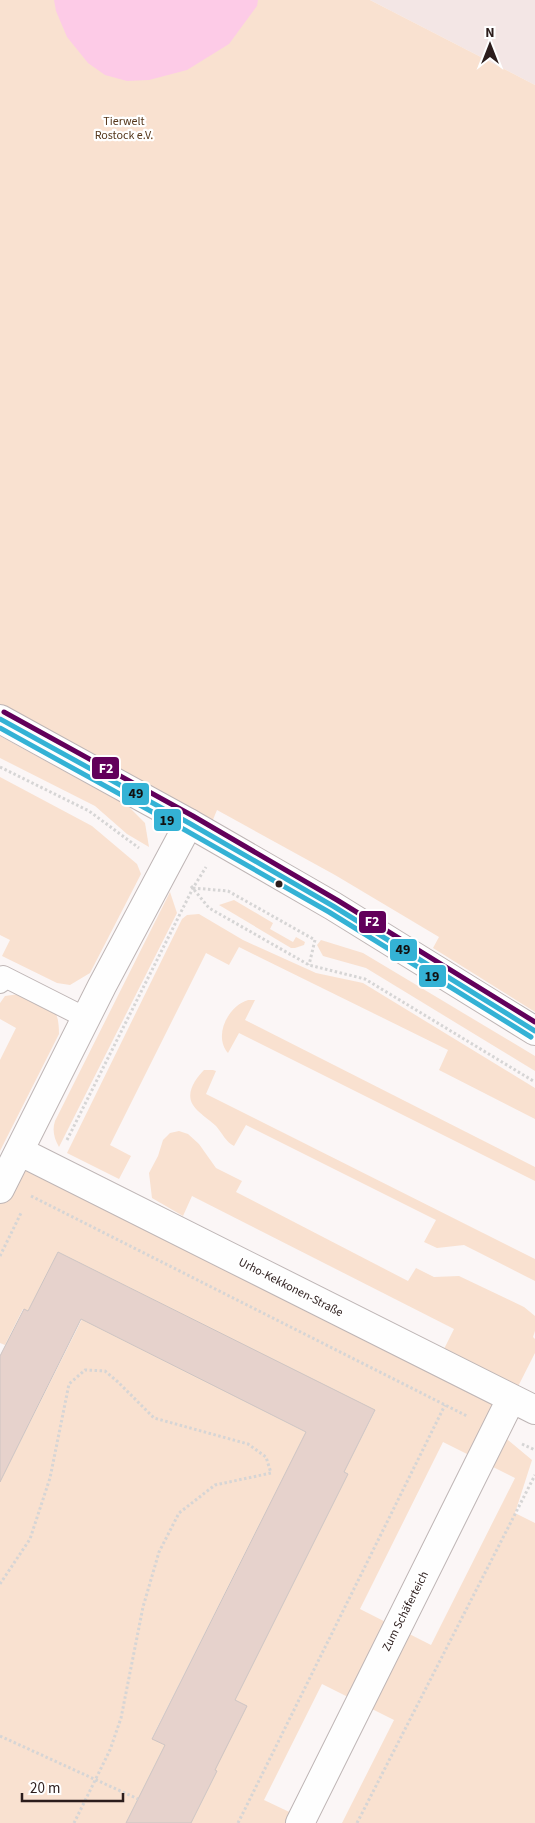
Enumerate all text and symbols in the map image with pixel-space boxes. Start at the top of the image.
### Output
north arrow [465,20,515,70]
text: N [485,23,495,43]
park label: Tierwelt Rostock e.V. [95,113,153,144]
line badge: F2 [91,756,120,780]
text: F2 [99,759,113,779]
line badge: 49 [121,782,150,806]
text: 49 [129,784,143,804]
line badge: 19 [153,808,182,832]
text: 19 [160,811,174,831]
unlabelled marker [274,879,284,889]
line badge: F2 [358,910,387,934]
text: F2 [365,912,379,932]
line badge: 49 [389,938,418,962]
text: 49 [396,940,410,960]
line badge: 19 [418,964,447,988]
text: 19 [425,967,439,987]
street label: Urho-Kekkonen-Straße [236,1254,346,1321]
street label: Zum Schäferteich [378,1568,433,1654]
scale bar [22,1770,124,1802]
text: 20 m [30,1778,60,1799]

